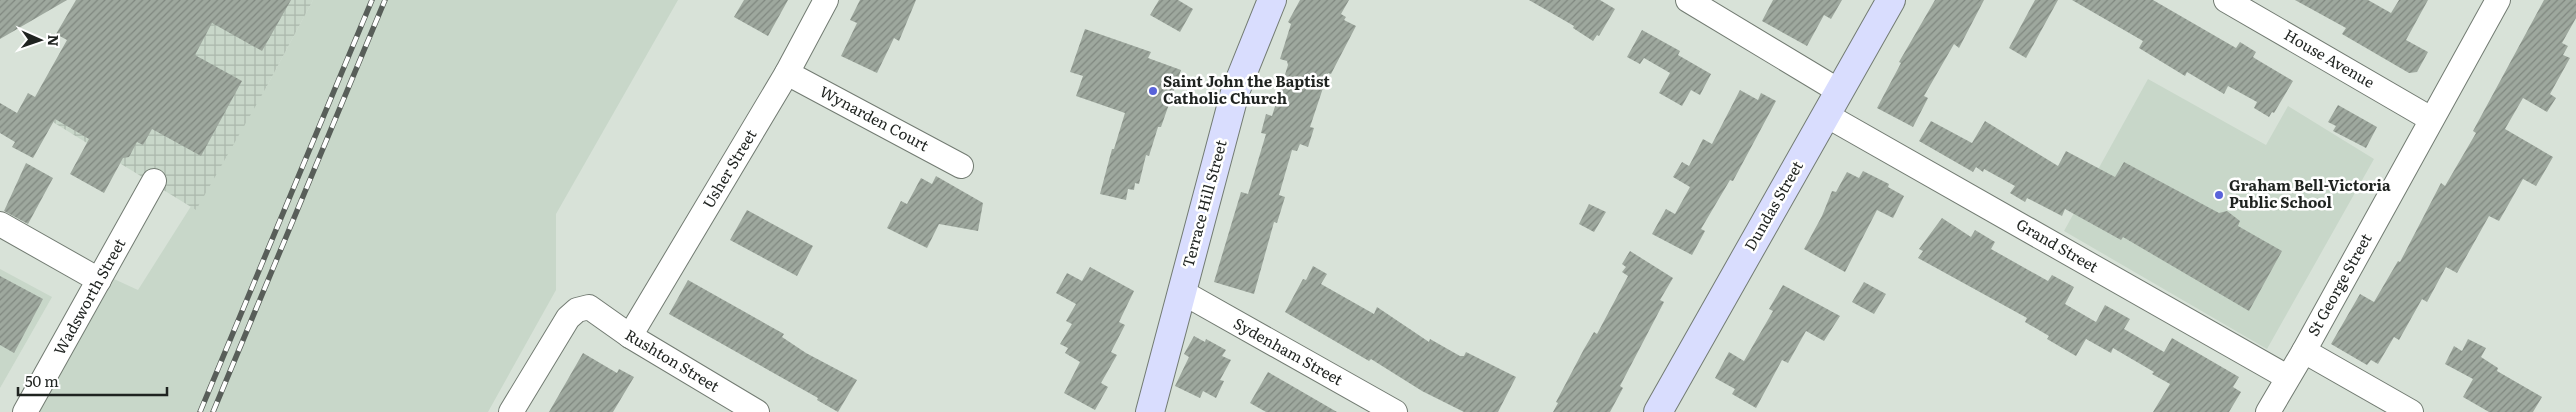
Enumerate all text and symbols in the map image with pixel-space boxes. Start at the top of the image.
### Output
north arrow [15,15,65,65]
street label: House Avenue [2280,23,2379,93]
text: N [44,34,64,47]
place label: Saint John the Baptist Catholic Church [1163,69,1330,109]
street label: Wynarden Court [816,79,933,156]
marker: Saint John the Baptist Catholic Church [1147,85,1159,97]
street label: Usher Street [696,124,761,212]
street label: Terrace Hill Street [1175,137,1232,270]
street label: Dundas Street [1738,156,1808,255]
place label: Graham Bell-Victoria Public School [2229,173,2391,213]
marker: Graham Bell-Victoria Public School [2213,189,2225,201]
street label: Grand Street [2012,212,2103,277]
street label: St George Street [2301,229,2376,340]
street label: Wadsworth Street [47,234,130,359]
street label: Sydenham Street [1230,311,1348,390]
street label: Rushton Street [621,322,724,397]
scale bar [18,364,166,396]
text: 50 m [25,369,59,392]

